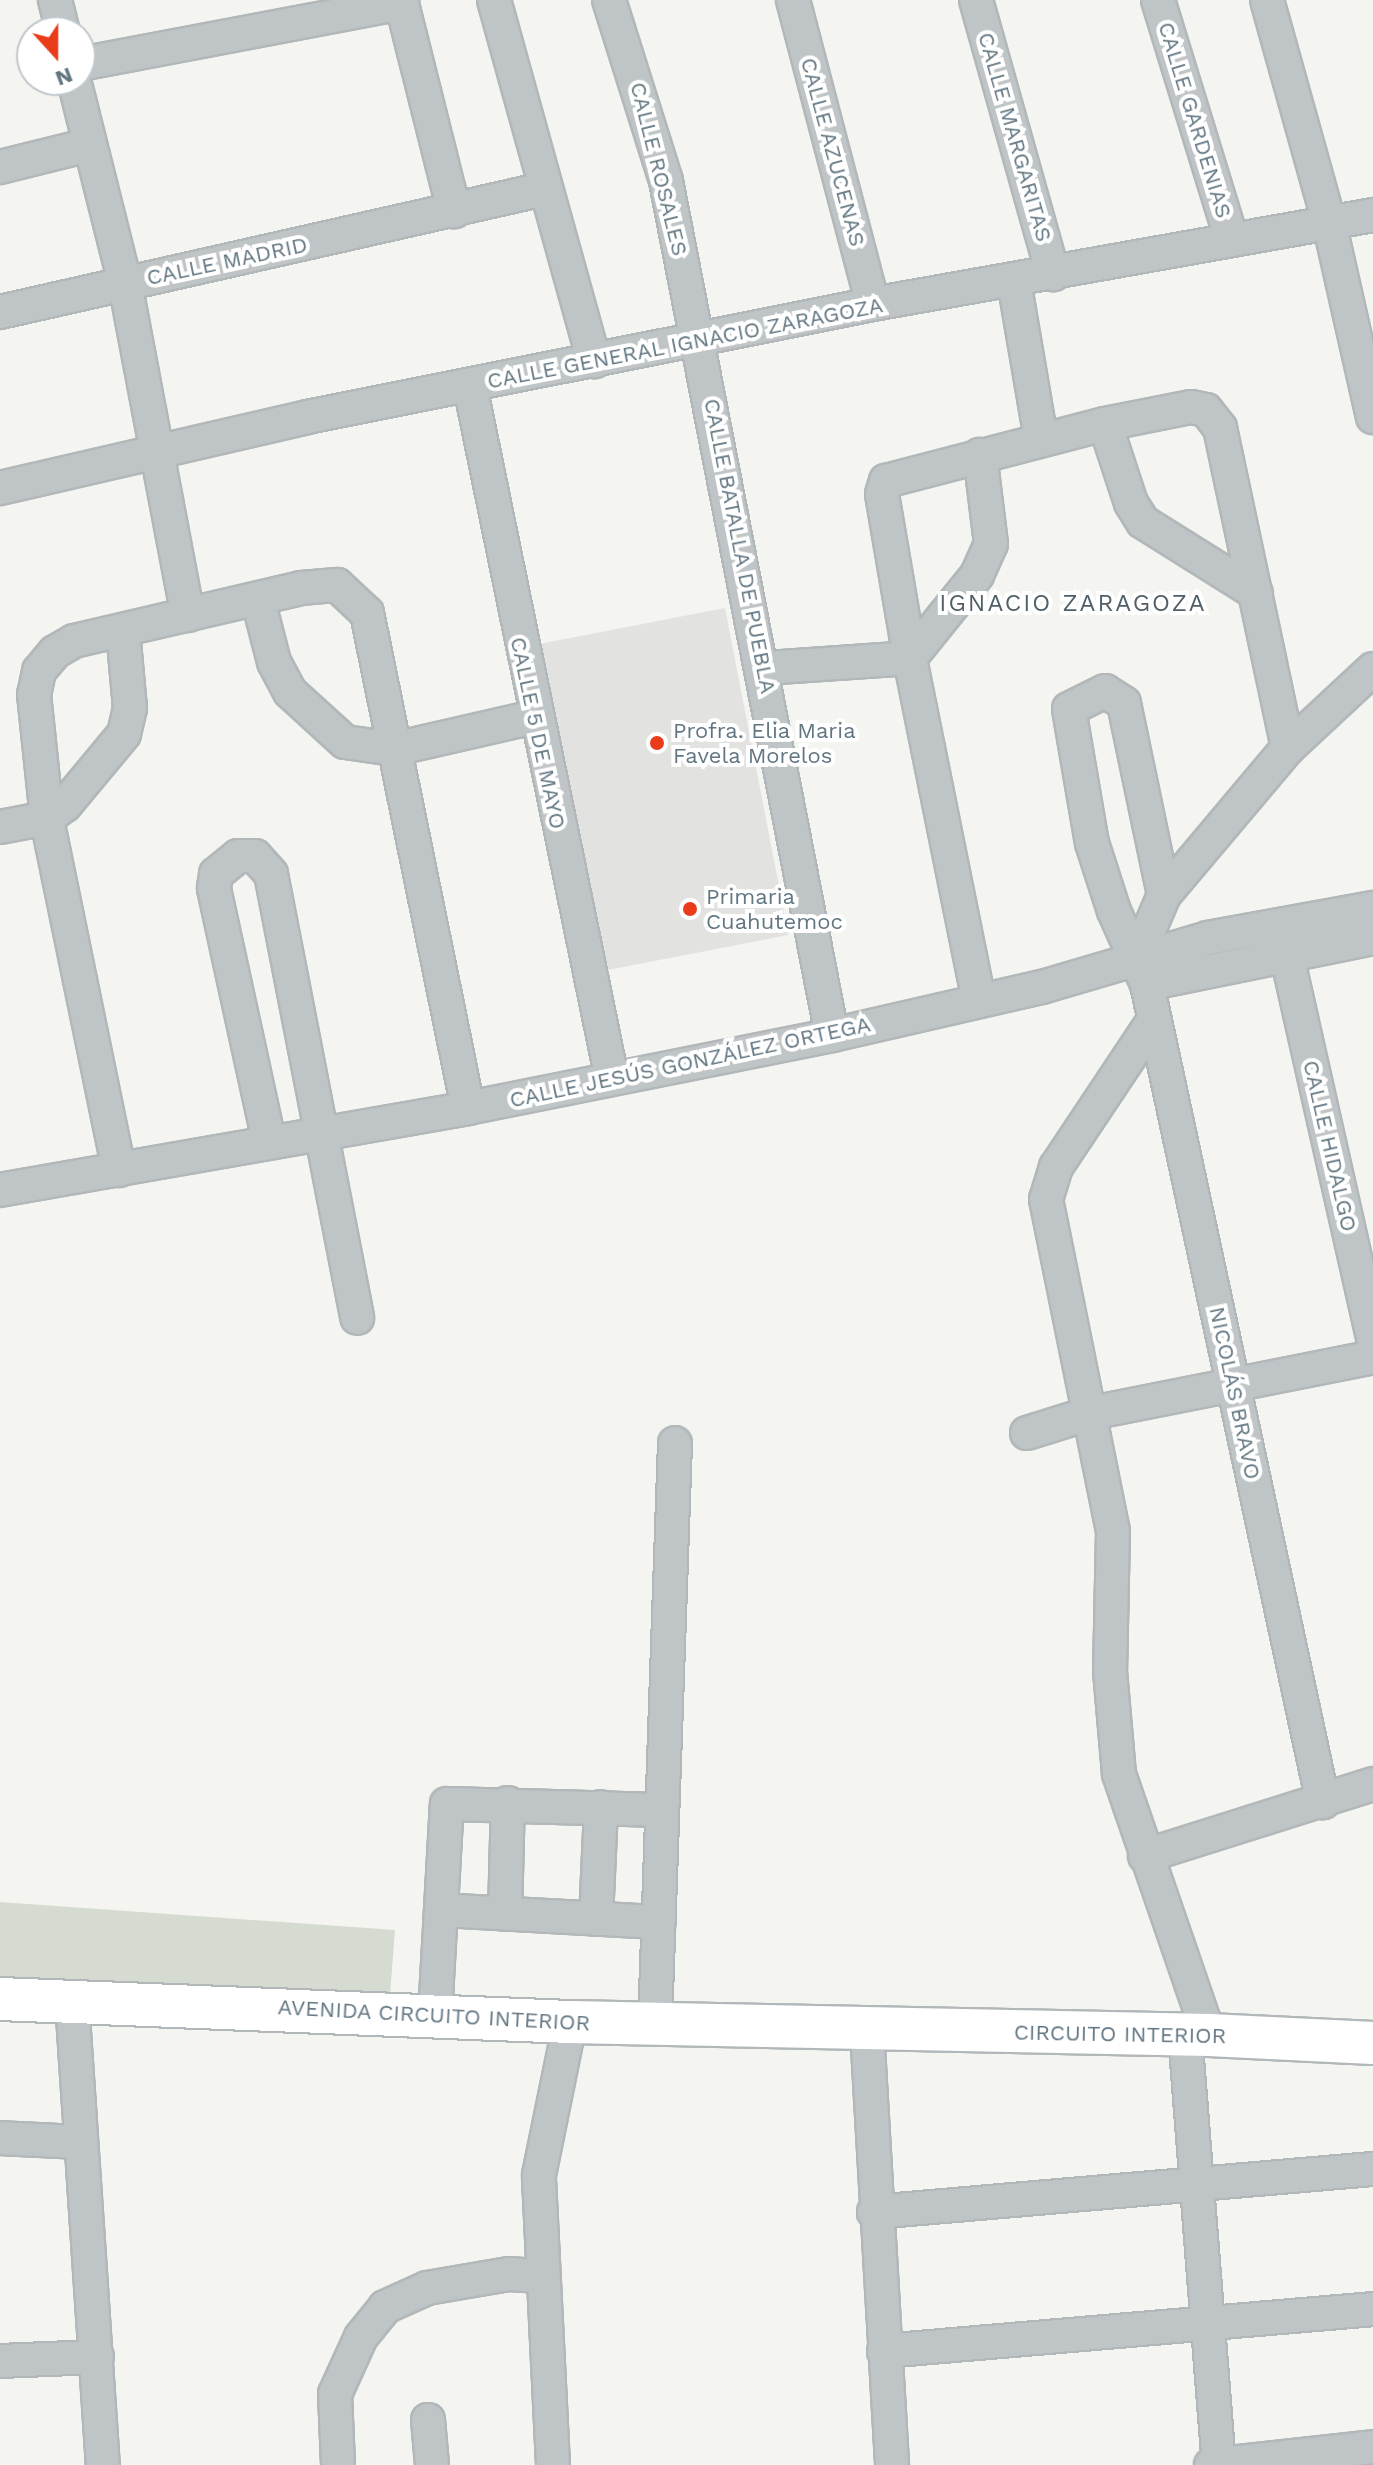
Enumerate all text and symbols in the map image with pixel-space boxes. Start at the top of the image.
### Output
north arrow [16,16,96,96]
street label: CALLE GARDENIAS [1153,19,1237,221]
street label: CALLE MARGARITAS [972,29,1058,245]
street label: CALLE AZUCENAS [795,54,871,250]
text: N [52,62,76,92]
street label: CALLE ROSALES [625,79,693,259]
street label: CALLE MADRID [144,231,310,291]
street label: CALLE GENERAL IGNACIO ZARAGOZA [485,292,885,394]
street label: CALLE BATALLA DE PUEBLA [698,396,782,696]
district label: IGNACIO ZARAGOZA [939,590,1207,618]
street label: CALLE 5 DE MAYO [505,635,571,831]
place label: Profra. Elia Maria Favela Morelos [673,717,856,768]
marker: Profra. Elia Maria Favela Morelos [648,734,666,752]
place label: Primaria Cuahutemoc [706,883,843,934]
marker: Primaria Cuahutemoc [681,900,699,918]
street label: CALLE JESÚS GONZÁLEZ ORTEGA [507,1011,873,1113]
street label: CALLE HIDALGO [1297,1058,1363,1234]
street label: NICOLÁS BRAVO [1204,1304,1266,1482]
street label: AVENIDA CIRCUITO INTERIOR [277,1994,591,2036]
street label: CIRCUITO INTERIOR [1014,2019,1226,2049]

